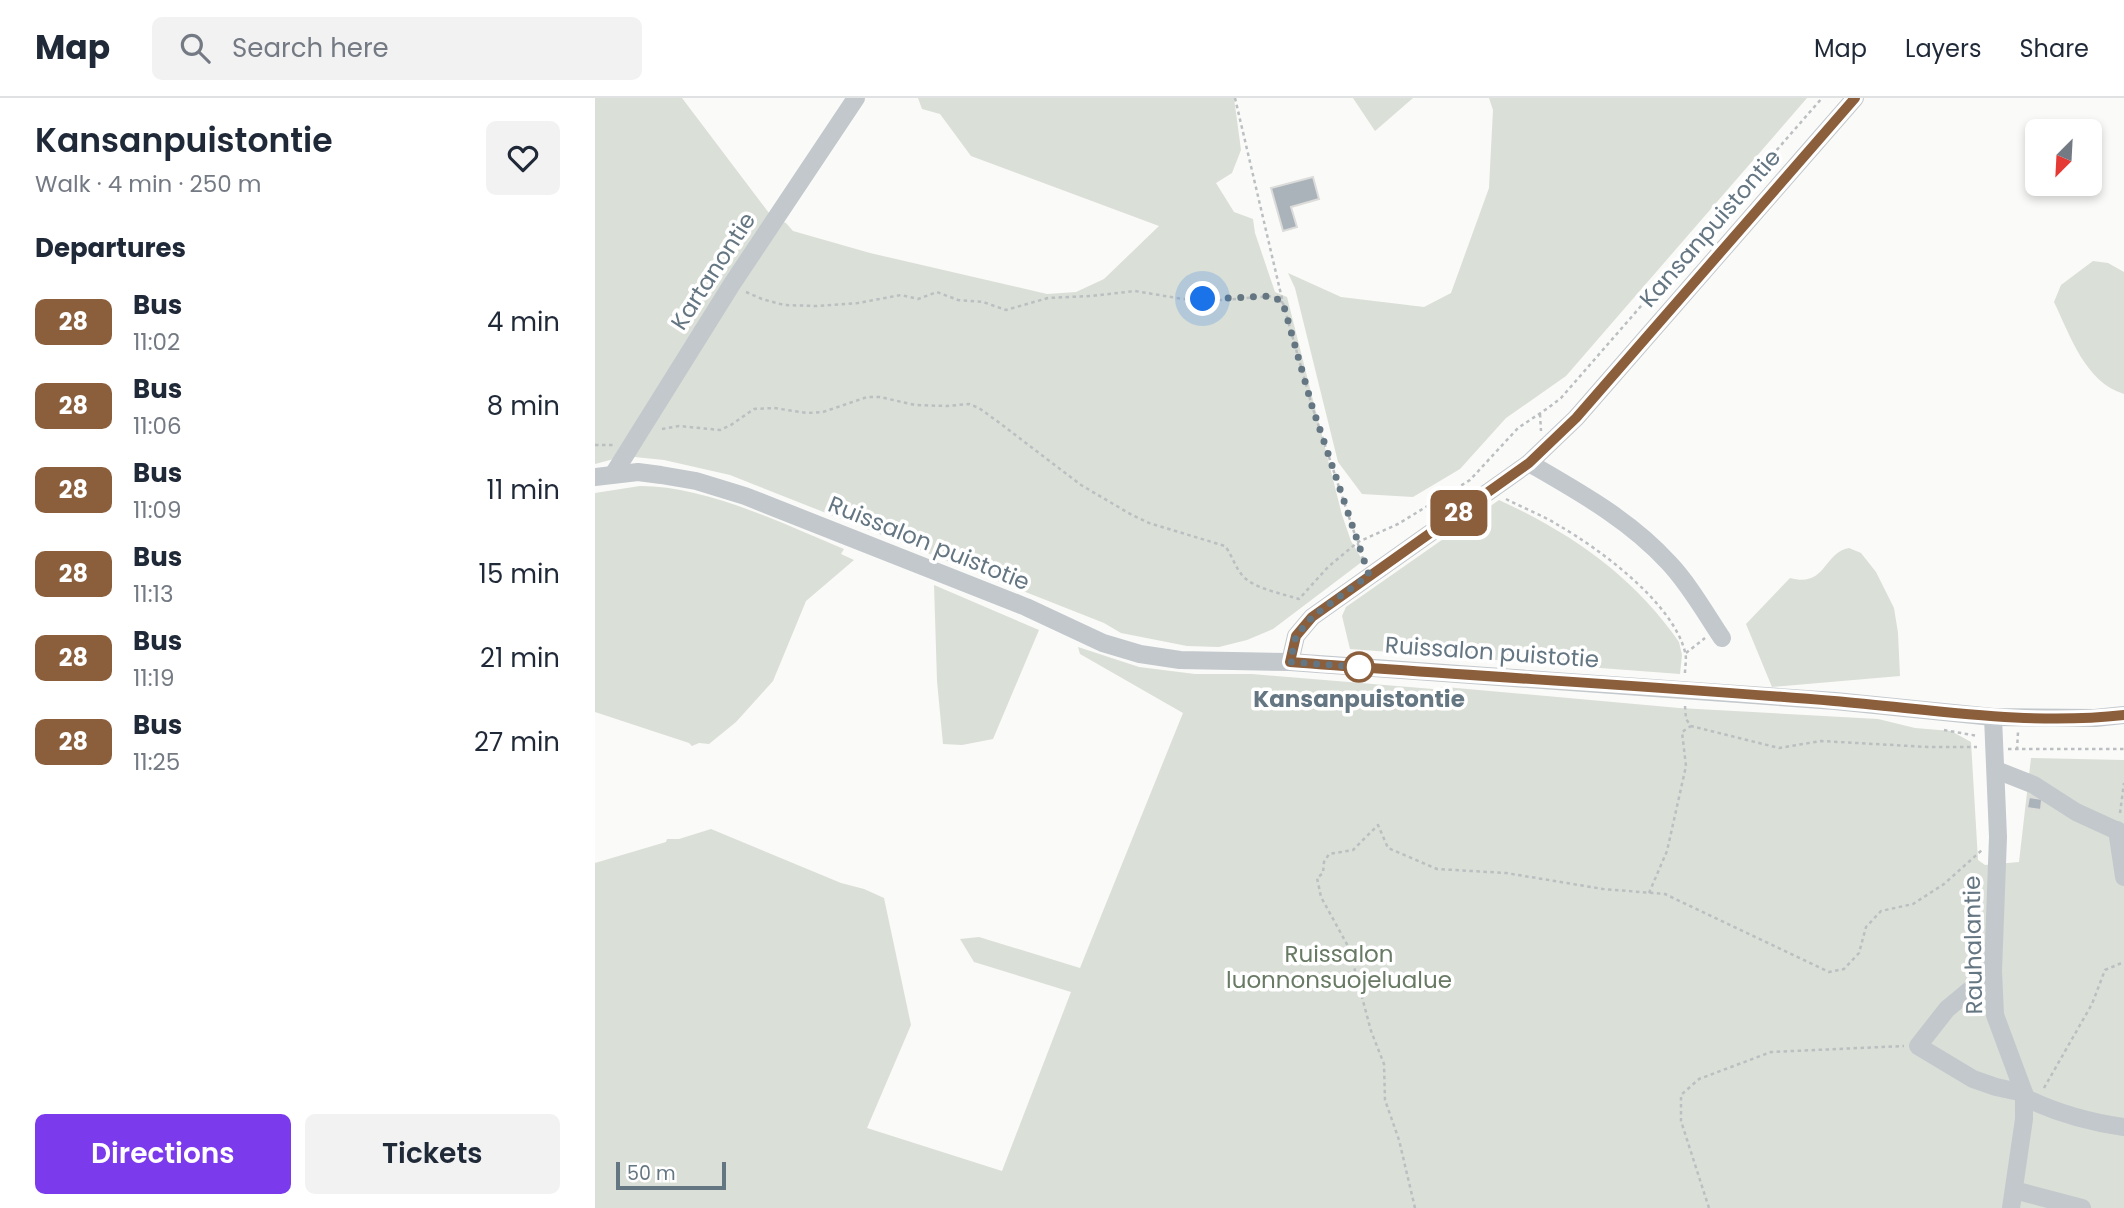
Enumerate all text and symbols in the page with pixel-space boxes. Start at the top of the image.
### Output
search box [152,17,642,80]
text: Map [35,24,110,71]
icon: search [176,29,214,67]
text: Search here [232,30,389,66]
text: Map [1814,32,1867,65]
text: Layers [1905,32,1981,65]
text: Share [2019,32,2089,65]
text: Kansanpuistontie [35,117,333,164]
north arrow [2025,119,2102,196]
map controls [2025,119,2102,196]
button: heart [486,121,560,195]
street label: Kansanpuistontie [1632,142,1788,314]
text: Walk · 4 min · 250 m [35,168,261,200]
street label: Kartanontie [663,206,763,336]
text: Departures [35,230,186,266]
your location [1185,281,1220,316]
text: Bus [133,287,182,323]
text: 4 min [487,304,560,340]
text: 28 [59,305,88,338]
text: 11:02 [133,326,180,358]
text: Bus [133,371,182,407]
text: 8 min [487,388,560,424]
text: 28 [59,389,88,422]
text: 11:06 [133,410,182,442]
text: Bus [133,455,182,491]
text: 11 min [487,472,560,508]
text: 28 [59,473,88,506]
street label: Ruissalon puistotie [824,488,1034,598]
line badge: 28 [1427,490,1491,536]
text: 11:09 [133,494,182,526]
text: 28 [1444,496,1474,529]
text: Bus [133,539,182,575]
text: 15 min [479,556,560,592]
text: 28 [59,557,88,590]
text: 11:13 [133,578,174,610]
text: Bus [133,623,182,659]
street label: Ruissalon puistotie [1384,629,1600,675]
text: 21 min [480,640,560,676]
text: 28 [59,641,88,674]
marker: Kansanpuistontie [1344,652,1374,682]
text: 11:19 [133,662,174,694]
place label: Kansanpuistontie [1253,683,1465,715]
text: Bus [133,707,182,743]
text: 27 min [474,724,560,760]
text: 28 [59,725,88,758]
text: 11:25 [133,746,180,778]
street label: Rauhalantie [1956,875,1990,1015]
park label: Ruissalon luonnonsuojelualue [1226,938,1452,996]
button: Directions [35,1114,291,1194]
button: Tickets [305,1114,560,1194]
scale bar [616,1159,726,1191]
text: 50 m [627,1160,676,1187]

